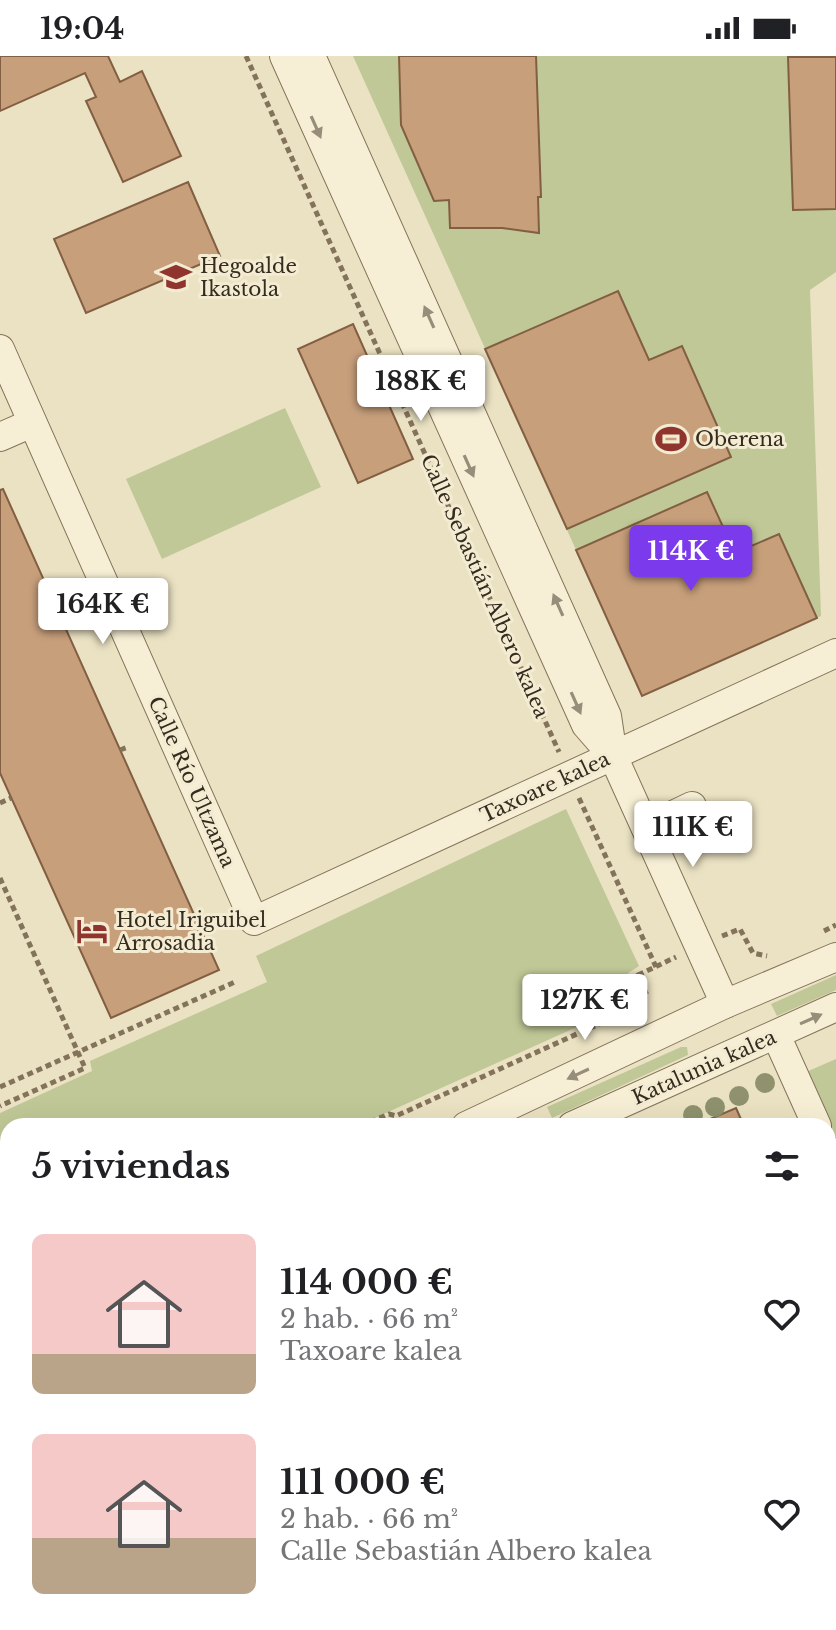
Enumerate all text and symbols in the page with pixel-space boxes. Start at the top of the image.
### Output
text: 19:04 [40,10,124,47]
one-way arrow [309,115,323,139]
place label: Hegoalde Ikastola [200,254,297,301]
school or university icon: Hegoalde Ikastola [159,260,193,294]
one-way arrow [422,305,435,329]
pin: 188K € [356,355,486,423]
text: 188K € [375,365,467,397]
sports icon: Oberena [654,422,688,456]
place label: Oberena [695,427,785,451]
street label: Calle Sebastián Albero kalea [416,450,555,722]
one-way arrow [462,454,476,478]
pin: 114K € [626,525,756,593]
text: 114K € [647,535,735,567]
pin: 164K € [38,578,168,646]
text: 164K € [56,588,150,620]
one-way arrow [551,593,565,617]
one-way arrow [569,691,583,715]
street label: Calle Río Ultzama [143,693,241,872]
street label: Taxoare kalea [477,746,614,827]
pin: 111K € [628,801,758,869]
text: 111K € [652,811,734,843]
place label: Hotel Iriguibel Arrosadia [115,908,266,955]
hotel icon: Hotel Iriguibel Arrosadia [75,914,109,948]
pin: 127K € [520,974,650,1042]
text: 127K € [540,984,630,1016]
one-way arrow [799,1012,823,1025]
street label: Katalunia kalea [628,1024,780,1109]
one-way arrow [567,1067,590,1081]
icon: filters [760,1144,804,1188]
text: 5 viviendas [32,1145,230,1187]
text: 114 000 € [280,1261,453,1303]
icon: home [96,1266,192,1362]
icon: heart [760,1292,804,1336]
text: 2 hab. · 66 m² [280,1303,458,1335]
text: Taxoare kalea [280,1335,462,1367]
text: 111 000 € [280,1461,445,1503]
icon: home [96,1466,192,1562]
icon: heart [760,1492,804,1536]
text: 2 hab. · 66 m² [280,1503,458,1535]
text: Calle Sebastián Albero kalea [280,1535,652,1567]

